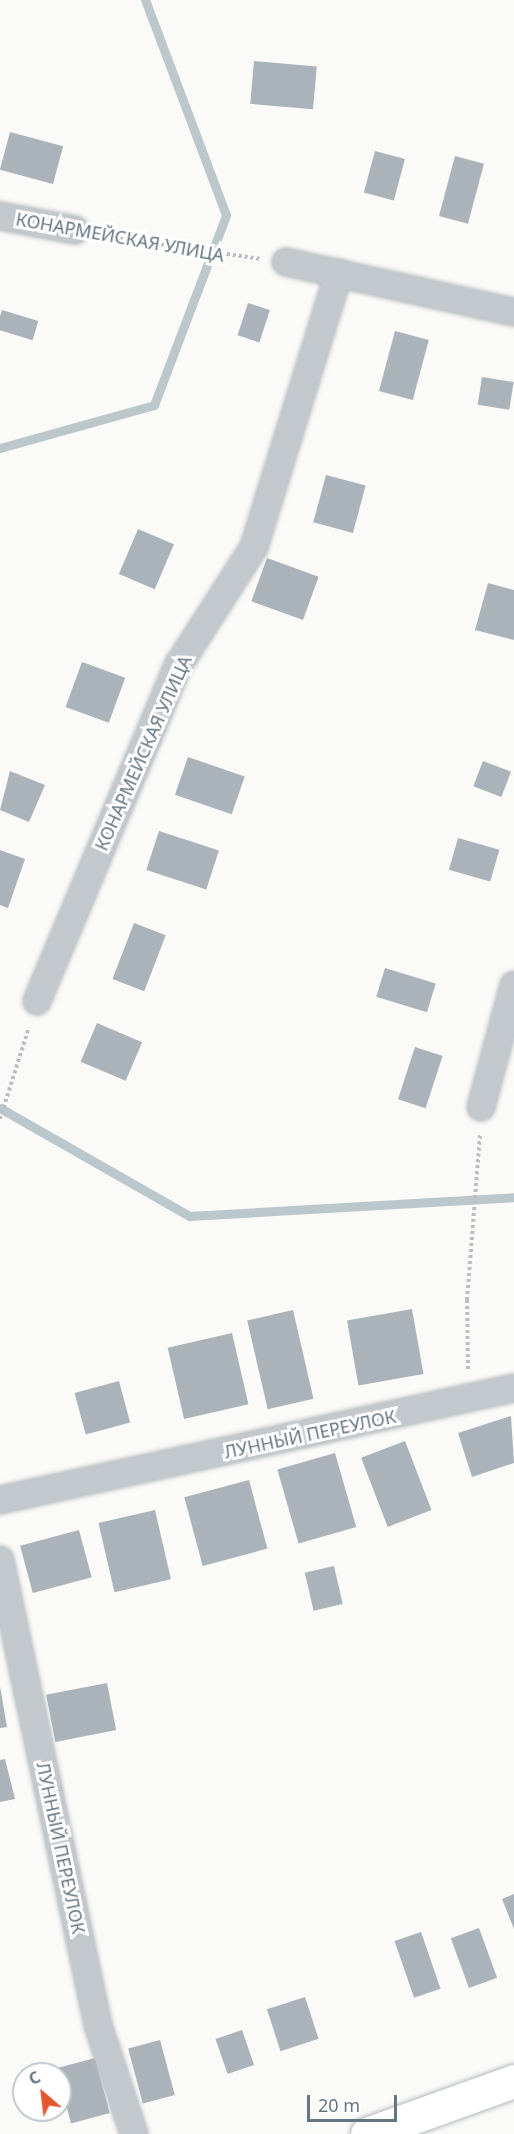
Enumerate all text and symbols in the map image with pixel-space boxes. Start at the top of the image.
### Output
street label: КОНАРМЕЙСКАЯ УЛИЦА [14,208,226,266]
street label: КОНАРМЕЙСКАЯ УЛИЦА [90,652,196,854]
street label: ЛУННЫЙ ПЕРЕУЛОК [222,1405,398,1463]
street label: ЛУННЫЙ ПЕРЕУЛОК [32,1760,90,1936]
north arrow [12,2062,72,2122]
text: С [25,2066,44,2090]
scale bar [310,2083,400,2121]
text: 20 m [318,2093,360,2117]

